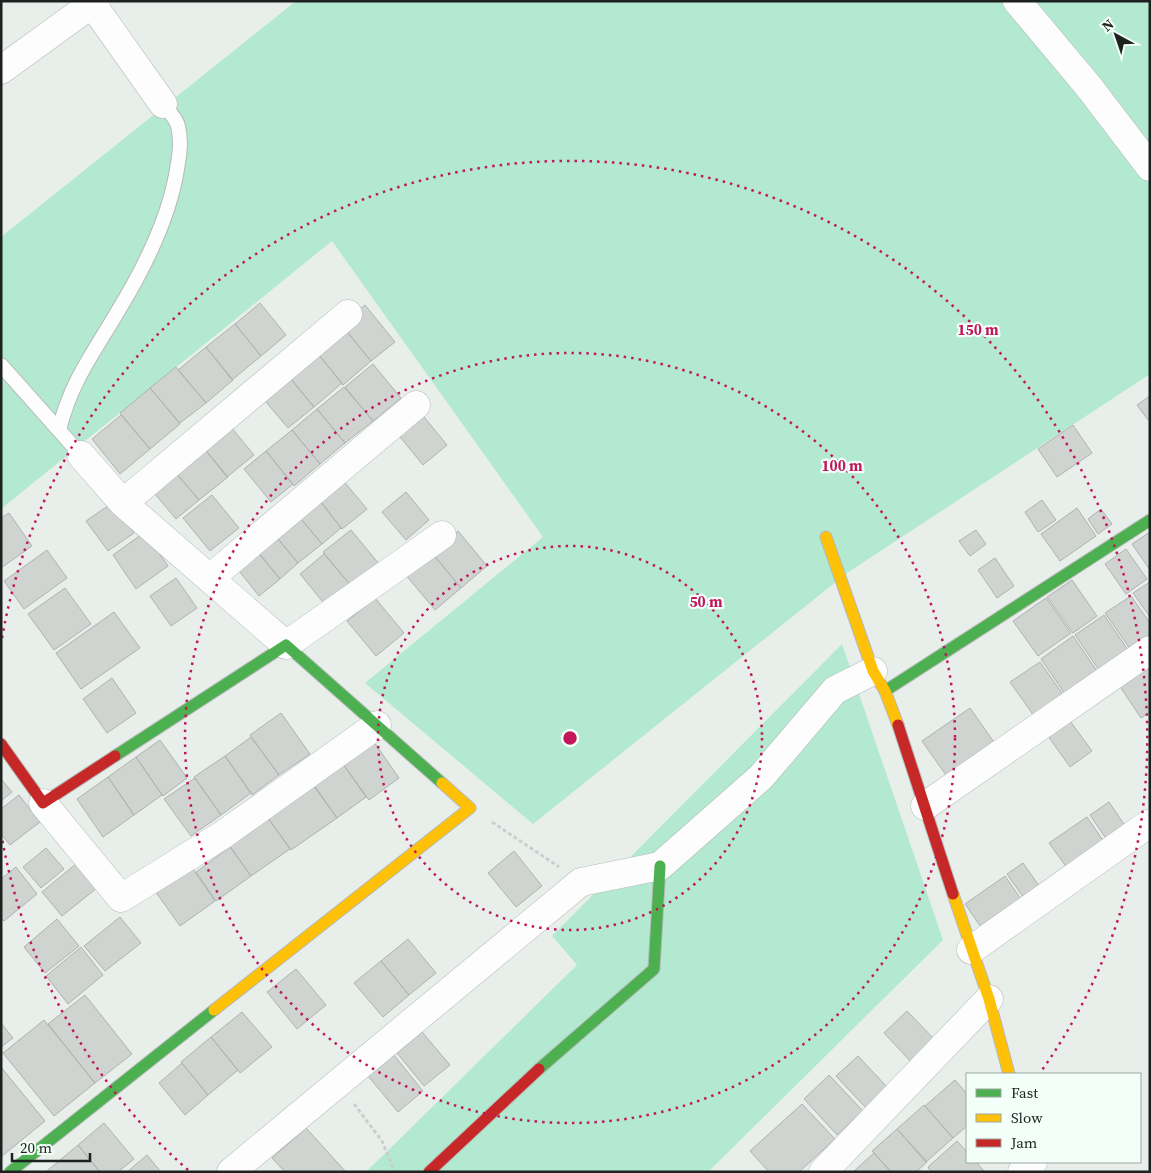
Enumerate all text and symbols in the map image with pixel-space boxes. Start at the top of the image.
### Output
north arrow [1091,10,1141,60]
text: N [1097,14,1118,36]
text: 150 m [957,319,999,340]
text: 100 m [821,455,863,476]
text: 50 m [689,591,723,612]
centre of rings [561,729,579,747]
legend [966,1073,1141,1163]
text: Fast [1011,1082,1038,1103]
text: Slow [1011,1107,1043,1128]
scale bar [12,1130,90,1162]
text: Jam [1010,1132,1038,1153]
text: 20 m [20,1137,52,1158]

